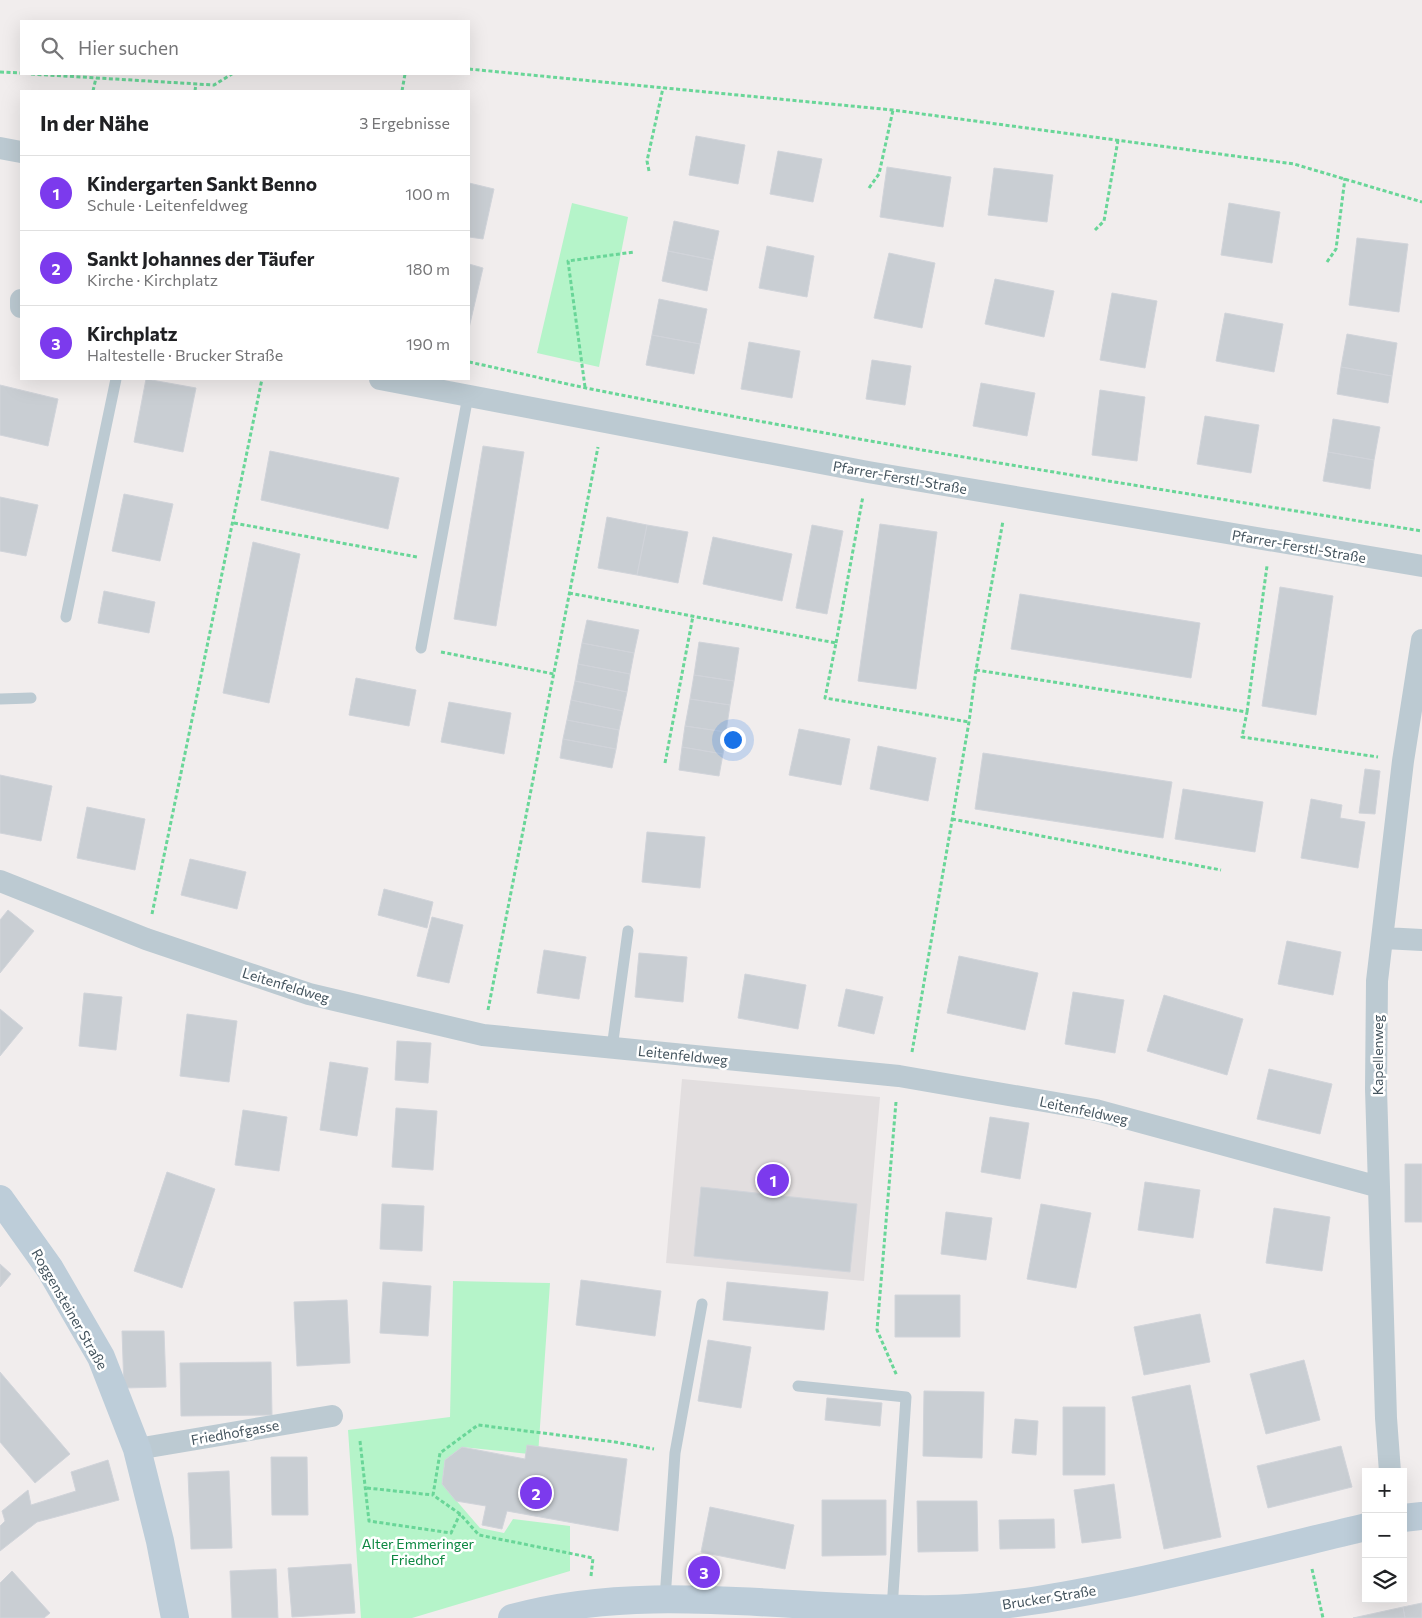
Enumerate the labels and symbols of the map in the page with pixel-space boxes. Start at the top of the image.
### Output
street label: Pfarrer-Ferstl-Straße [832,457,968,497]
street label: Pfarrer-Ferstl-Straße [1231,526,1367,566]
your location [720,727,746,753]
street label: Leitenfeldweg [240,964,332,1006]
street label: Kapellenweg [1369,1014,1386,1095]
street label: Leitenfeldweg [637,1042,729,1068]
street label: Leitenfeldweg [1038,1092,1130,1128]
pin: 1 [757,1161,789,1199]
street label: Roggensteiner Straße [28,1246,112,1372]
street label: Friedhofgasse [190,1416,280,1448]
pin: 2 [520,1474,552,1512]
park label: Alter Emmeringer Friedhof [362,1535,475,1568]
pin: 3 [688,1553,720,1591]
street label: Brucker Straße [1001,1581,1097,1613]

